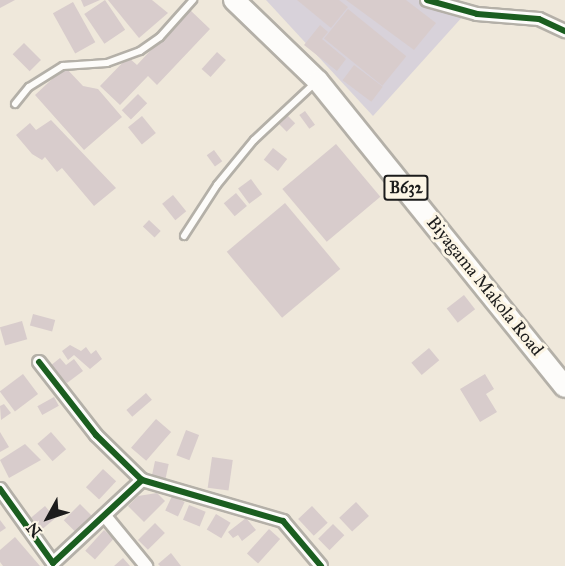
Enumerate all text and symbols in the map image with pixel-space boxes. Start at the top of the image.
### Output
road number: B632 [382,175,430,201]
street label: Biyagama Makola Road [422,212,548,360]
north arrow [18,488,78,548]
text: N [22,519,45,541]

